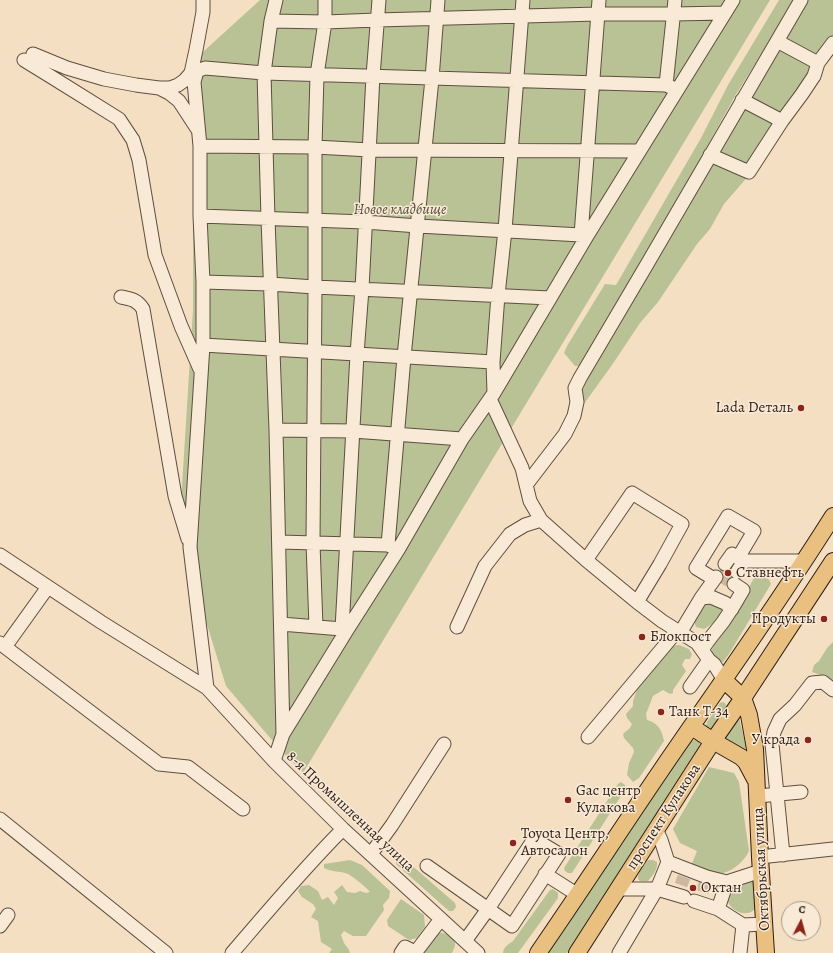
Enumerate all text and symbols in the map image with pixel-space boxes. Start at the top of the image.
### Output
park label: Новое кладбище [354,201,446,219]
place label: Lada Dеталь [715,399,793,417]
marker: Lada Dеталь [796,403,806,413]
place label: Ставнефть [736,564,804,582]
marker: Ставнефть [723,568,733,578]
place label: Продукты [751,610,816,628]
marker: Продукты [819,614,829,624]
place label: Блокпост [650,628,711,646]
marker: Блокпост [637,632,647,642]
place label: Танк Т-34 [669,703,729,721]
marker: Танк Т-34 [656,707,666,717]
place label: У крада [751,731,800,749]
marker: У крада [803,735,813,745]
street label: 8-я Промышленная улица [282,748,418,876]
street label: проспект Кулакова [623,761,705,873]
place label: Gac центр Кулакова [576,782,641,817]
marker: Gac центр Кулакова [563,795,573,805]
street label: Октябрьская улица [750,807,774,931]
place label: Toyota Центр, Автосалон [521,825,609,860]
marker: Toyota Центр, Автосалон [508,838,518,848]
place label: Октан [701,879,741,897]
marker: Октан [688,883,698,893]
north arrow [781,901,821,941]
text: С [798,902,806,917]

